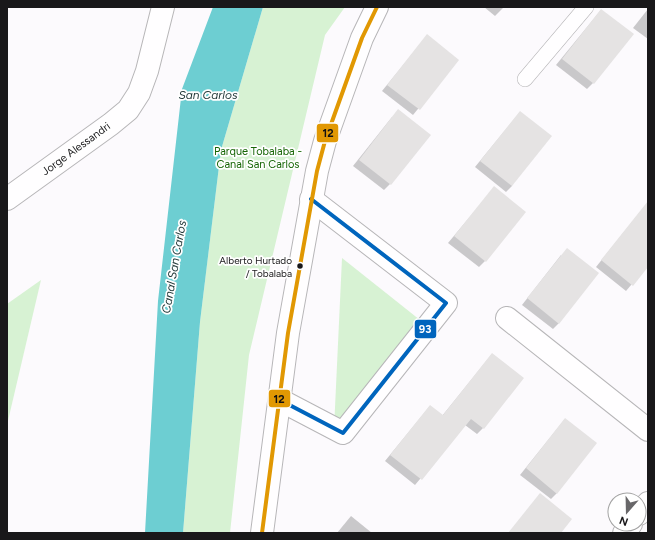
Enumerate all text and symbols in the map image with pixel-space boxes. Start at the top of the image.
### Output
water label: San Carlos [178,88,238,102]
street label: Jorge Alessandri [39,120,113,178]
line badge: 12 [316,123,339,143]
text: 12 [322,127,334,140]
park label: Parque Tobalaba - Canal San Carlos [214,145,302,171]
water label: Canal San Carlos [159,219,189,315]
place label: Alberto Hurtado / Tobalaba [219,254,292,280]
marker: Alberto Hurtado / Tobalaba [295,261,305,271]
line badge: 93 [414,319,437,339]
text: 93 [419,323,431,336]
line badge: 12 [268,389,291,408]
text: 12 [273,393,285,406]
north arrow [607,492,647,532]
text: N [618,513,630,528]

